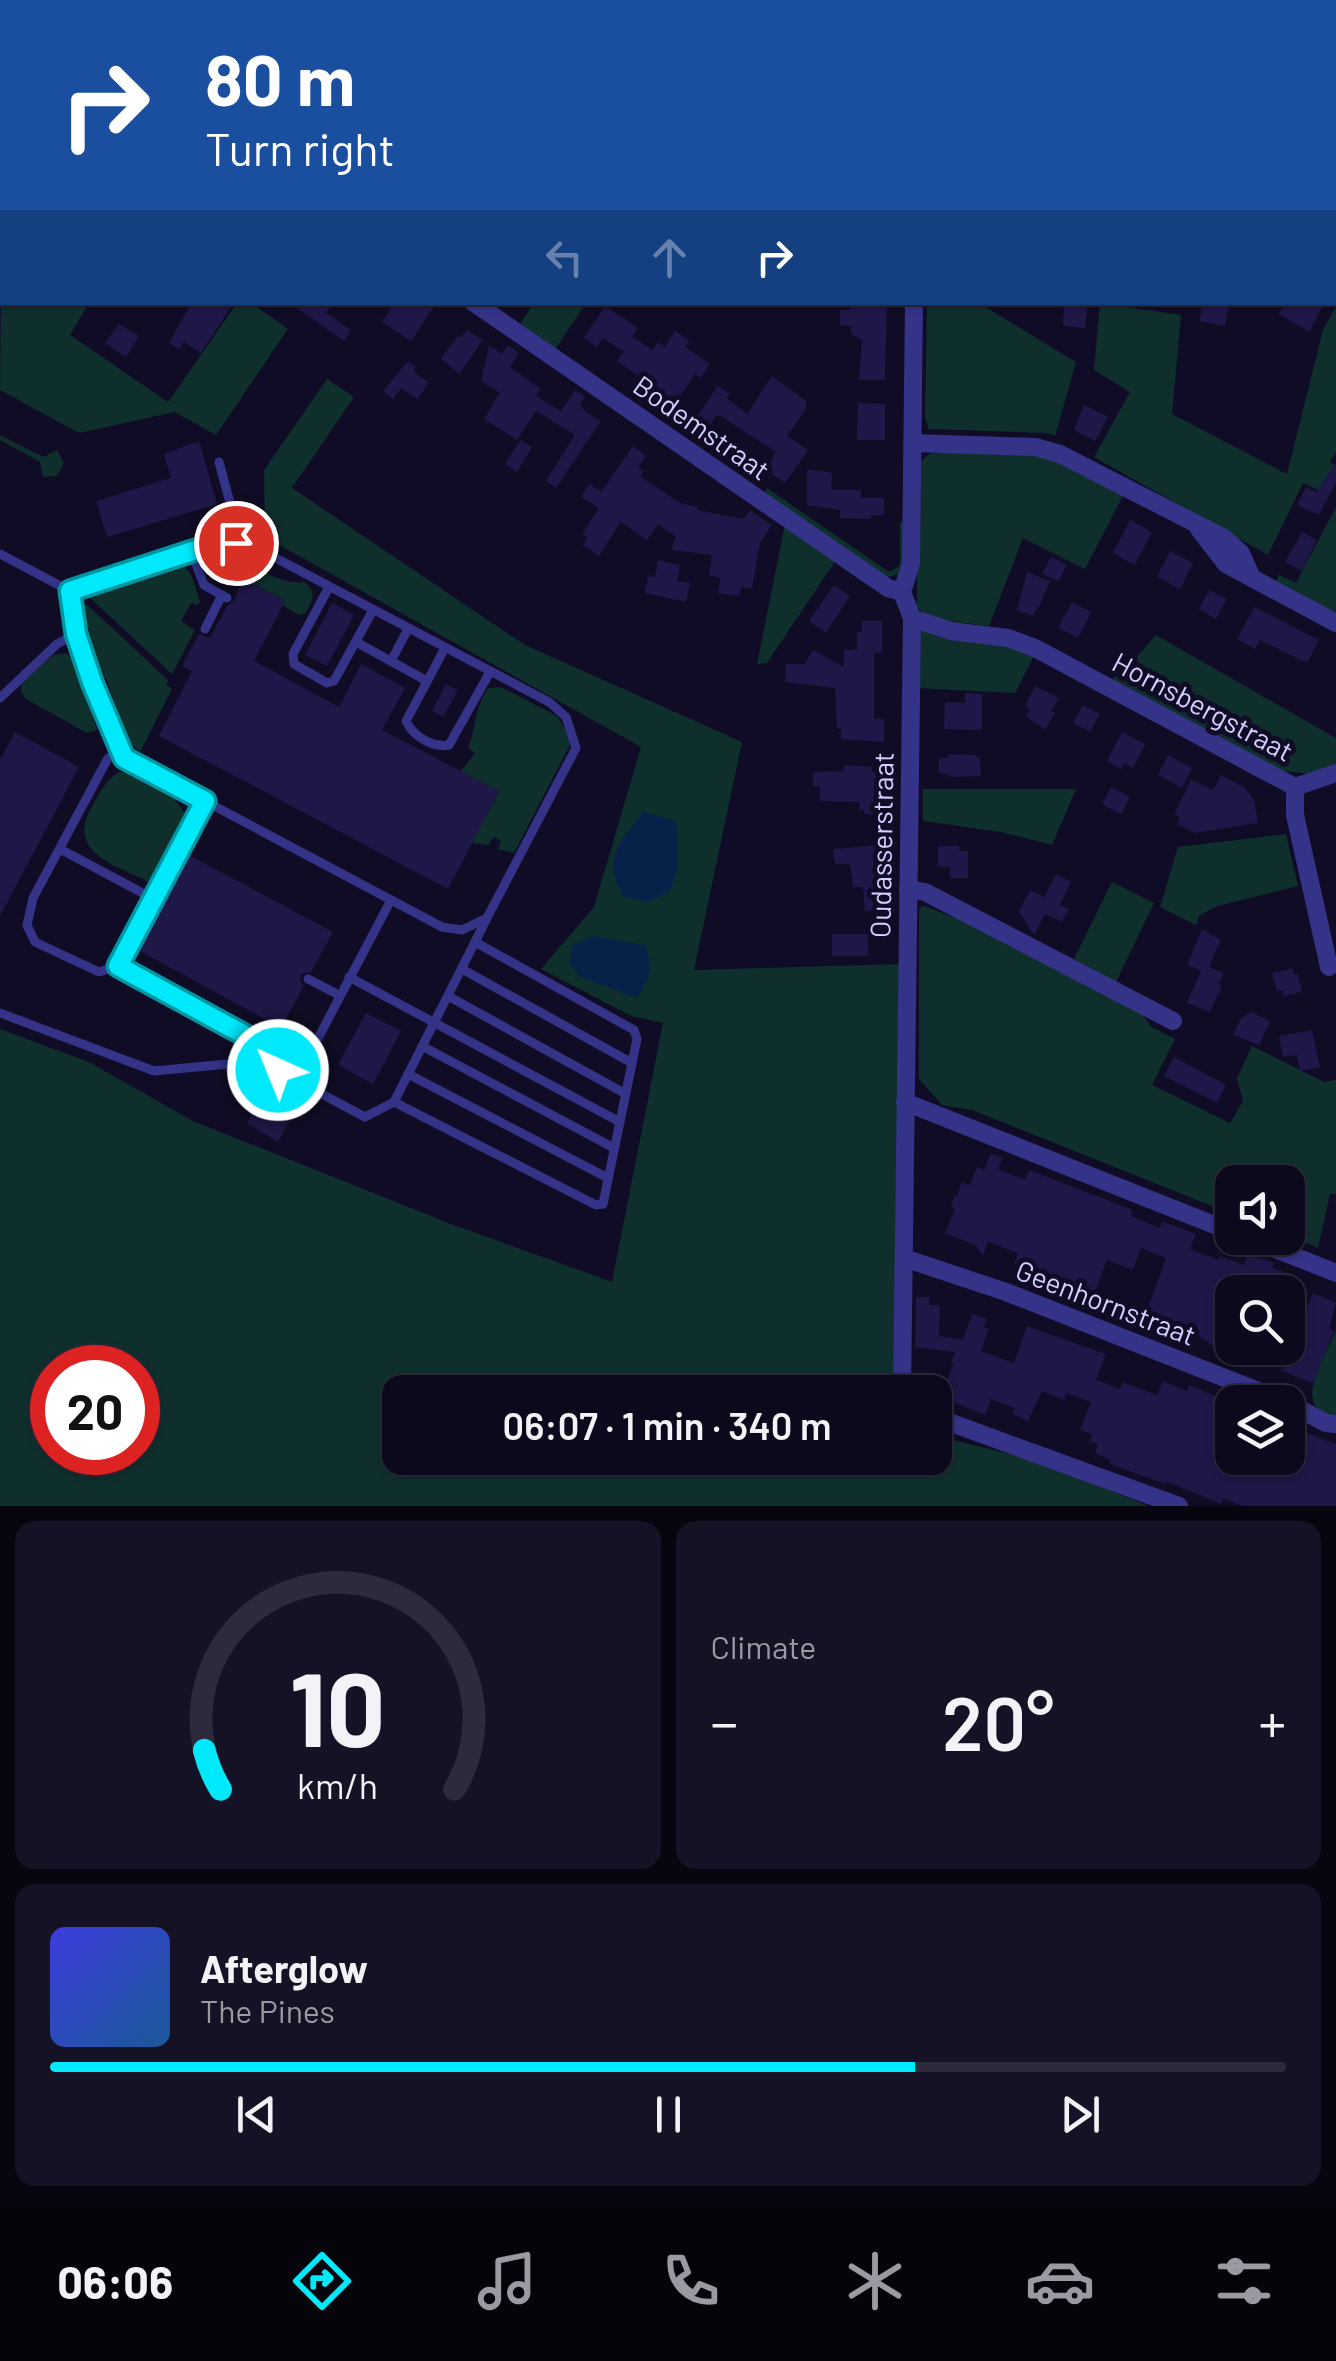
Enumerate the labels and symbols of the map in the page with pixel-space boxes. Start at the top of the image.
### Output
street label: Bodemstraat [627,368,777,486]
pin [194,501,279,586]
street label: Hornsbergstraat [1107,644,1299,768]
street label: Oudasserstraat [862,752,900,938]
position arrow [226,1018,330,1122]
street label: Geenhornstraat [1011,1252,1201,1352]
speed limit sign: 20 [30,1345,160,1475]

